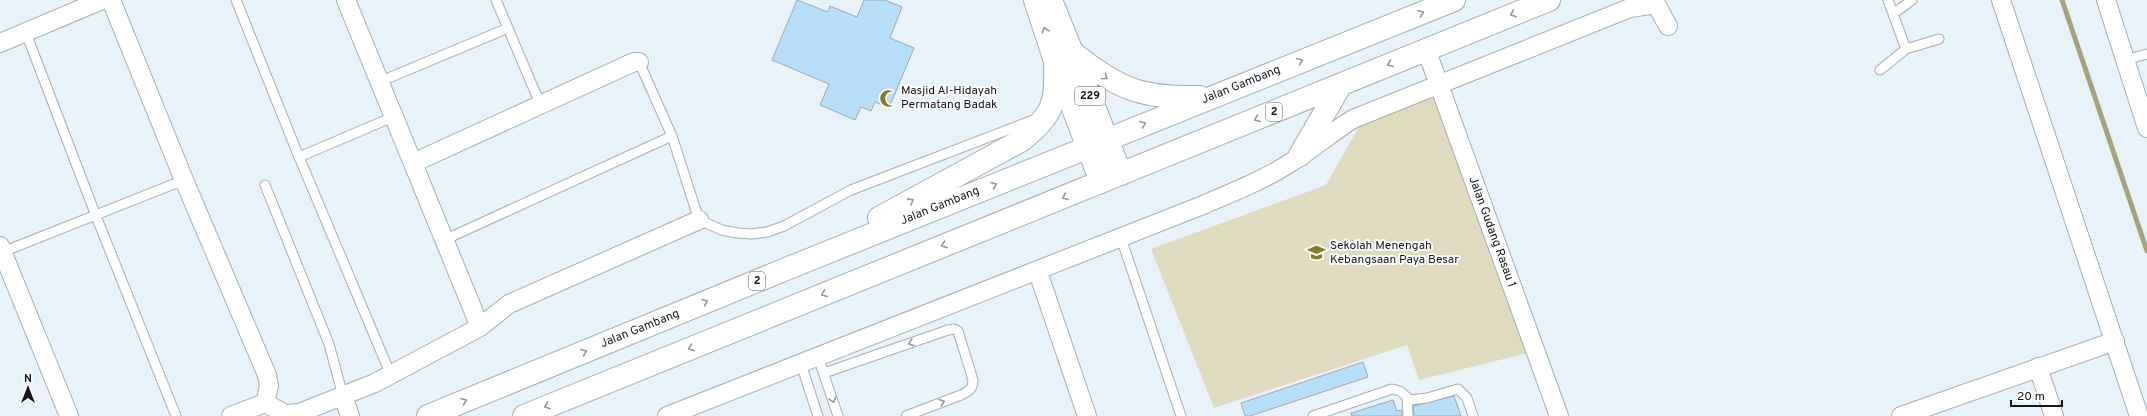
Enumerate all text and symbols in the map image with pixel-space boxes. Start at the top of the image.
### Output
one-way arrow [1418,10,1425,18]
one-way arrow [1509,10,1516,18]
one-way arrow [1041,27,1050,34]
one-way arrow [1297,58,1304,66]
one-way arrow [1387,59,1395,67]
street label: Jalan Gambang [1199,62,1283,108]
one-way arrow [1100,72,1107,79]
place label: Masjid Al-Hidayah Permatang Badak [901,83,997,113]
road number: 229 [1075,87,1105,105]
mosque icon: Masjid Al-Hidayah Permatang Badak [878,88,898,108]
road number: 2 [1266,103,1282,121]
one-way arrow [1254,114,1262,122]
one-way arrow [1140,121,1147,129]
street label: Jalan Gudang Rasau 1 [1465,174,1519,290]
one-way arrow [990,181,997,189]
street label: Jalan Gambang [898,183,982,229]
one-way arrow [1062,192,1069,200]
one-way arrow [907,198,914,206]
place label: Sekolah Menengah Kebangsaan Paya Besar [1330,238,1459,268]
one-way arrow [941,240,949,248]
school or university icon: Sekolah Menengah Kebangsaan Paya Besar [1307,243,1327,263]
road number: 2 [749,272,765,290]
one-way arrow [821,289,828,297]
one-way arrow [701,299,708,307]
street label: Jalan Gambang [598,306,682,352]
one-way arrow [908,338,915,346]
one-way arrow [687,344,694,352]
one-way arrow [580,349,588,357]
north arrow [8,368,48,408]
text: N [24,372,32,386]
scale bar [2011,382,2062,408]
text: 20 m [2017,389,2045,405]
one-way arrow [828,396,836,403]
one-way arrow [461,398,468,406]
one-way arrow [939,399,946,407]
one-way arrow [544,402,551,410]

